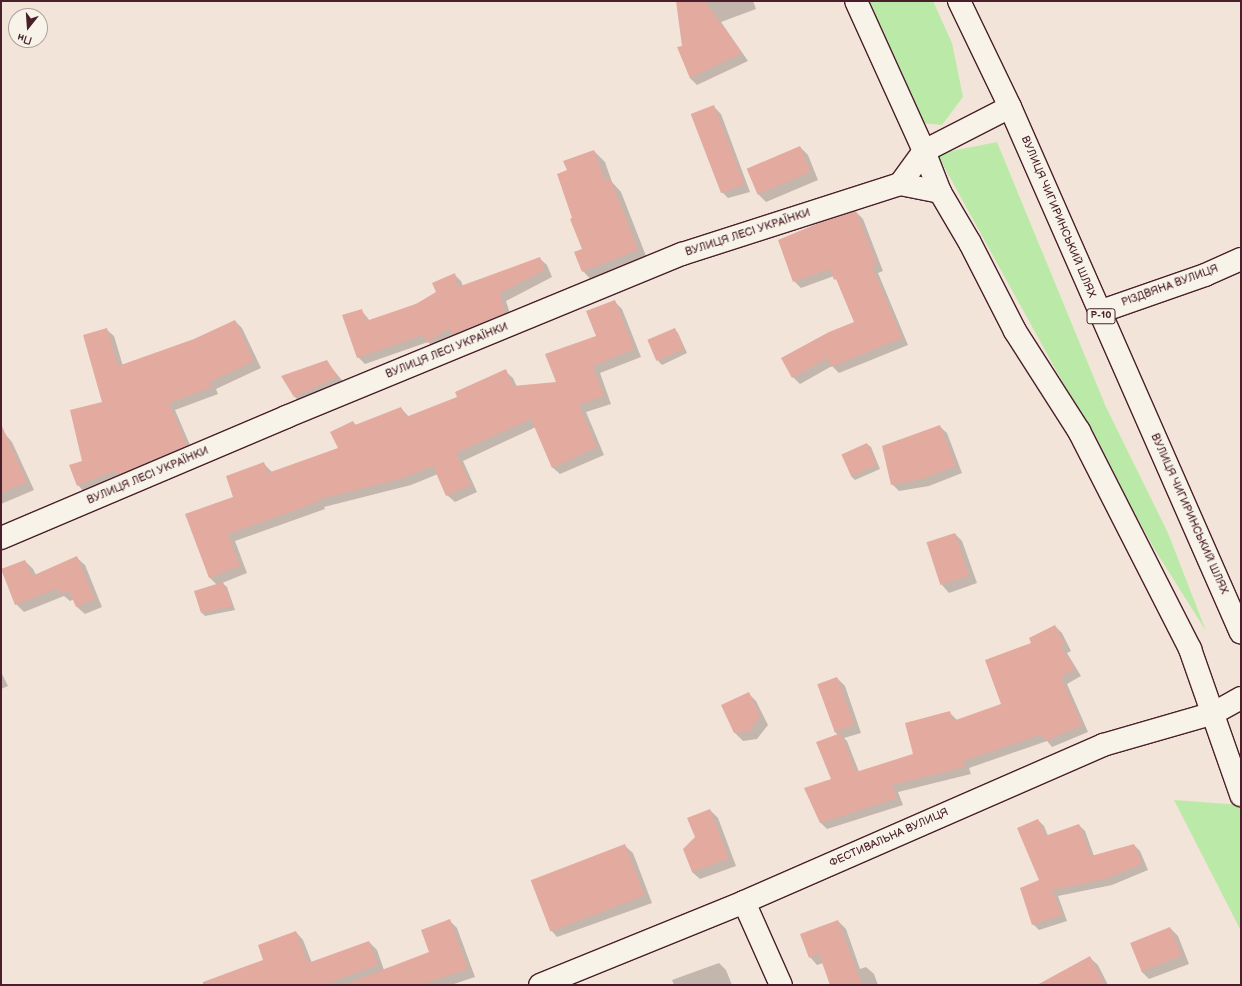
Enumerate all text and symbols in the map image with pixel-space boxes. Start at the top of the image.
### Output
north arrow [8,8,48,48]
text: Пн [16,31,34,47]
street label: ВУЛИЦЯ ЧИГИРИНСЬКИЙ ШЛЯХ [1018,134,1098,300]
street label: ВУЛИЦЯ ЛЕСІ УКРАЇНКИ [684,207,812,259]
street label: РІЗДВЯНА ВУЛИЦЯ [1120,262,1220,310]
road number: Р-10 [1086,308,1116,324]
street label: ВУЛИЦЯ ЛЕСІ УКРАЇНКИ [384,320,510,382]
street label: ВУЛИЦЯ ЧИГИРИНСЬКИЙ ШЛЯХ [1148,432,1230,596]
street label: ВУЛИЦЯ ЛЕСІ УКРАЇНКИ [85,444,211,508]
street label: ФЕСТИВАЛЬНА ВУЛИЦЯ [827,806,951,870]

